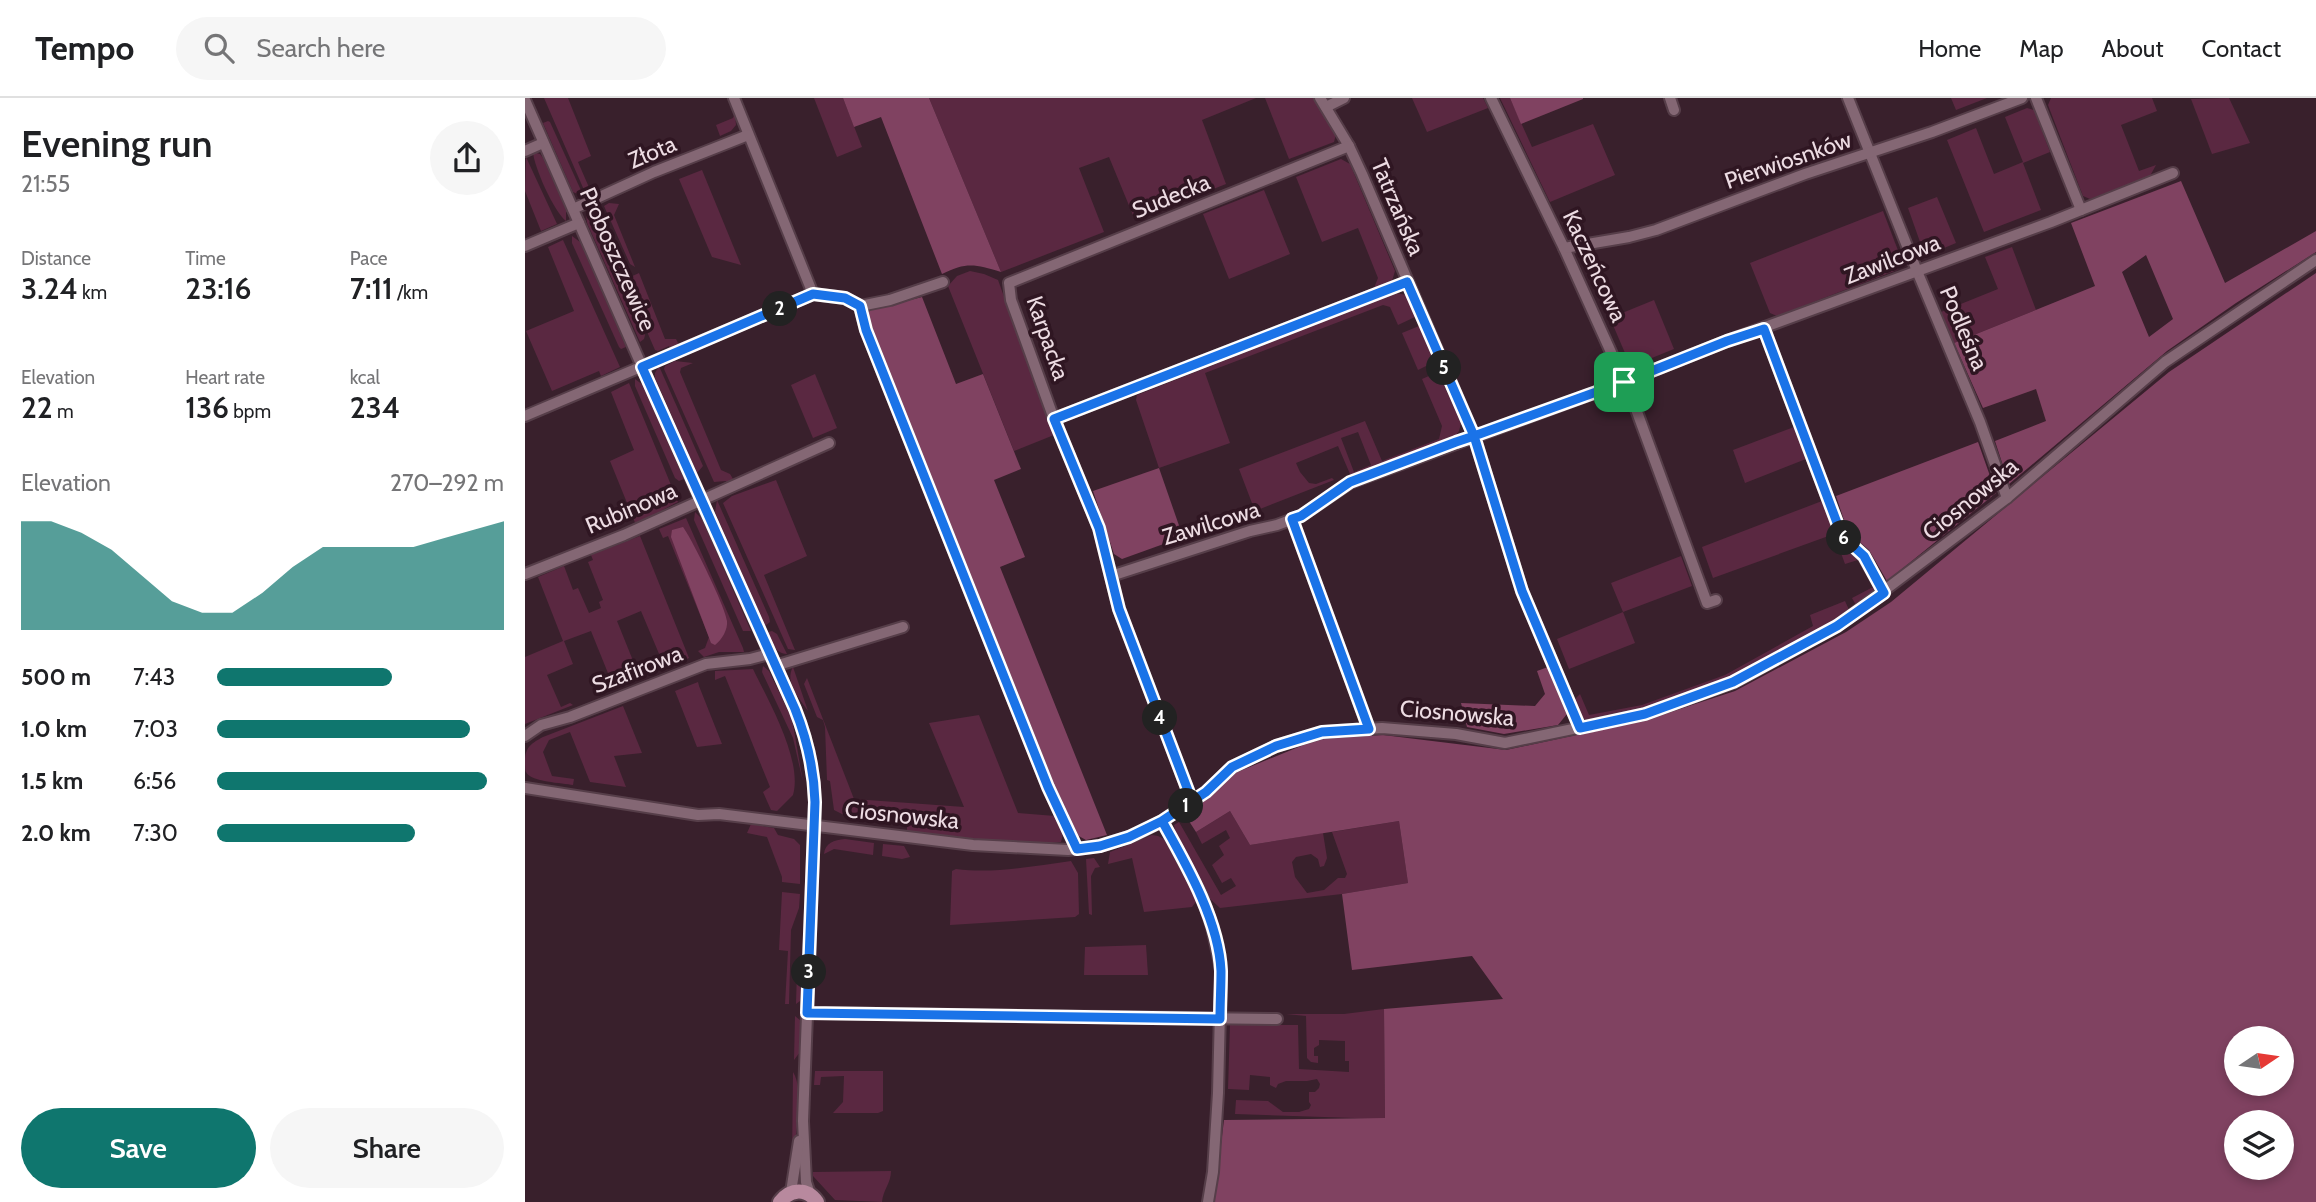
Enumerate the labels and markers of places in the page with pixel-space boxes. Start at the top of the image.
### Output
pin: 2 [763,292,797,326]
pin: 5 [1427,350,1461,386]
pin [1594,352,1654,412]
pin: 6 [1827,520,1861,556]
pin: 4 [1143,700,1177,736]
pin: 1 [1169,788,1203,824]
pin: 3 [791,954,827,990]

